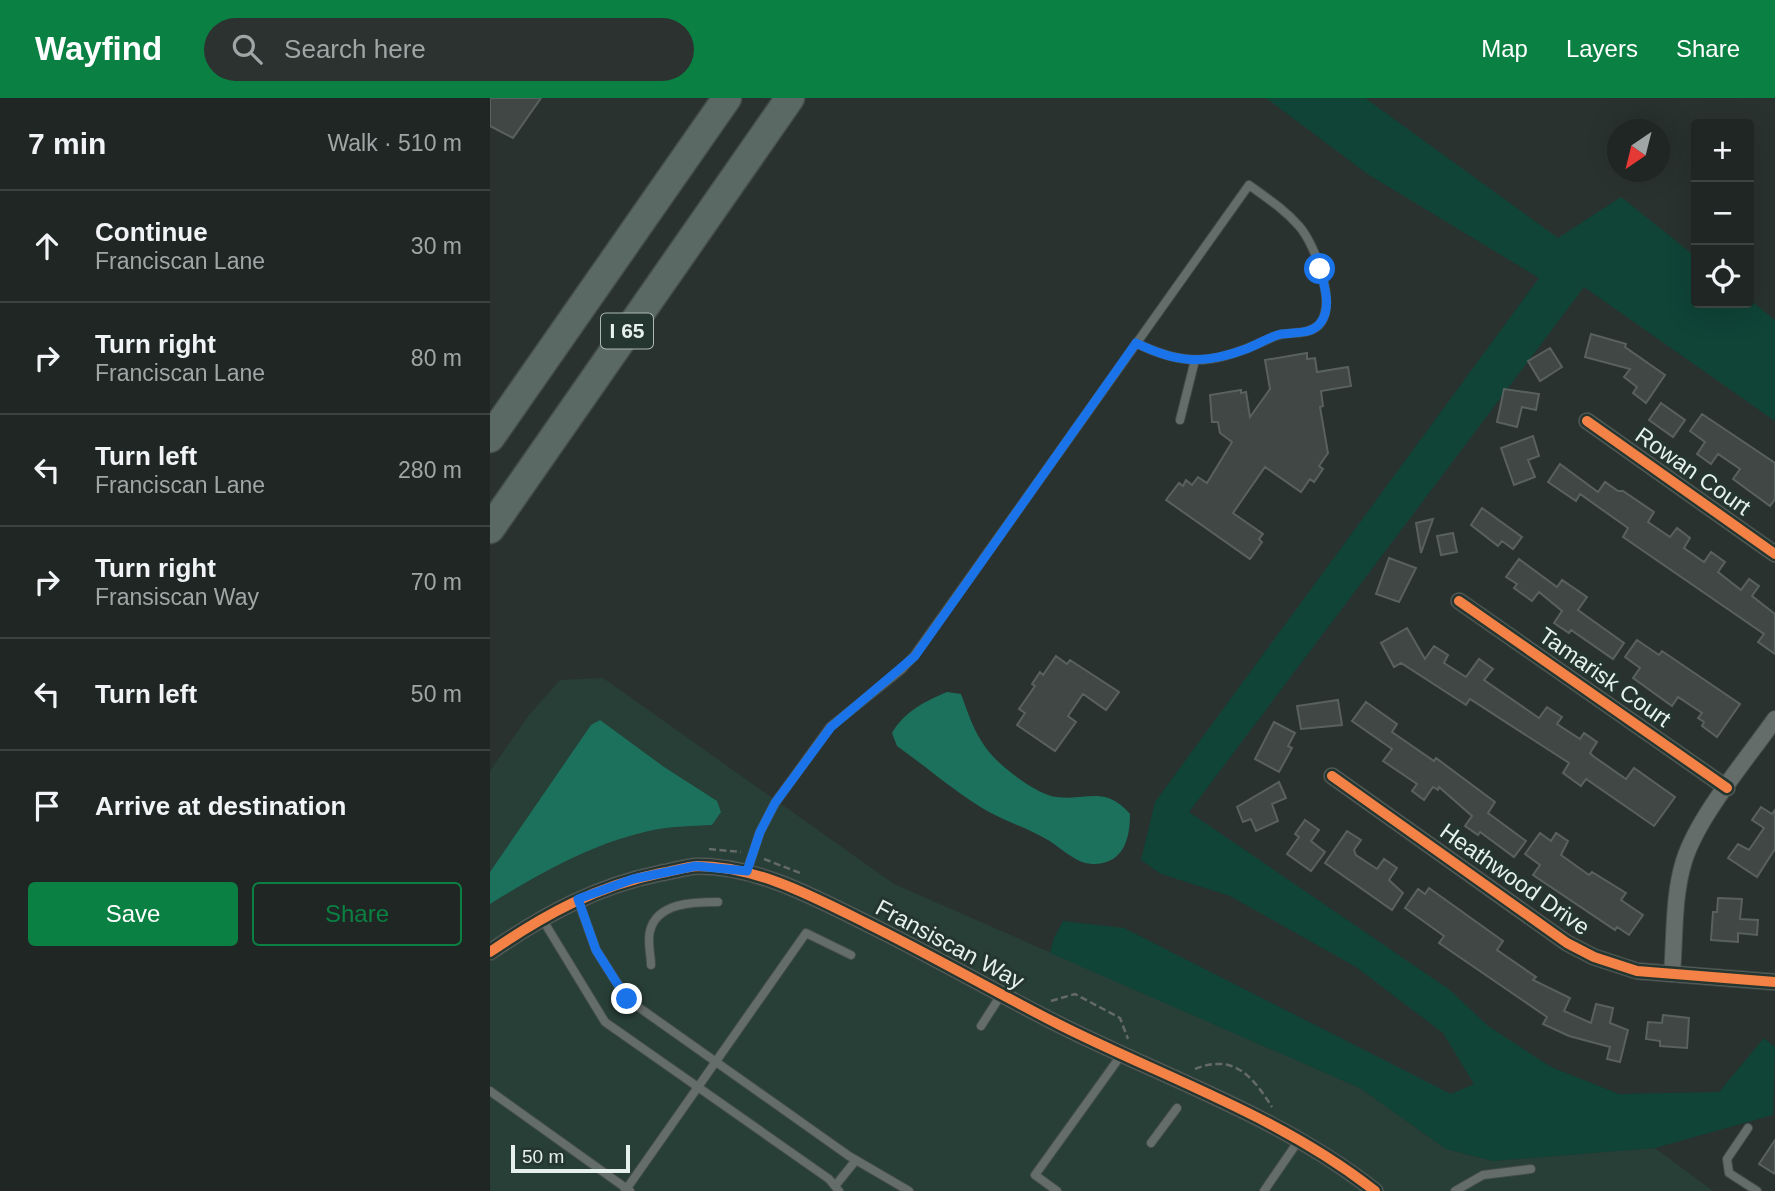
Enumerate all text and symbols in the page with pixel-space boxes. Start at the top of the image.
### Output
search box [204,18,694,81]
text: Wayfind [35,30,162,67]
icon: search [228,30,266,68]
text: Search here [284,34,426,64]
text: Map [1481,35,1528,62]
text: Layers [1566,35,1638,62]
text: Share [1676,35,1740,62]
north arrow [1607,119,1670,182]
map controls [1691,119,1754,308]
button: + [1691,119,1754,182]
text: 7 min [28,127,106,160]
text: Walk · 510 m [327,130,462,156]
button: − [1691,182,1754,245]
text: Continue [95,217,208,247]
icon: ahead [28,227,66,265]
text: 30 m [411,233,462,259]
button: locate [1691,245,1754,308]
text: Franciscan Lane [95,248,265,274]
route start [1304,253,1335,284]
road number: I 65 [601,314,653,348]
text: Turn right [95,329,216,359]
icon: right [28,339,66,377]
text: 80 m [411,345,462,371]
text: Franciscan Lane [95,360,265,386]
street label: Rowan Court [1631,422,1756,520]
text: Turn left [95,441,197,471]
icon: left [28,451,66,489]
text: 280 m [398,457,462,483]
text: Franciscan Lane [95,472,265,498]
text: Turn right [95,553,216,583]
icon: right [28,563,66,601]
text: 70 m [411,569,462,595]
text: Fransiscan Way [95,584,259,610]
street label: Tamarisk Court [1534,622,1676,732]
icon: left [28,675,66,713]
text: Turn left [95,679,197,709]
text: 50 m [411,681,462,707]
icon: arrive [28,787,66,825]
text: Arrive at destination [95,791,346,821]
street label: Heathwood Drive [1435,818,1595,940]
button: Save [28,882,238,946]
button: Share [252,882,462,946]
street label: Fransiscan Way [871,894,1029,994]
route end [611,983,642,1014]
scale bar [511,1142,630,1174]
text: 50 m [522,1146,564,1167]

